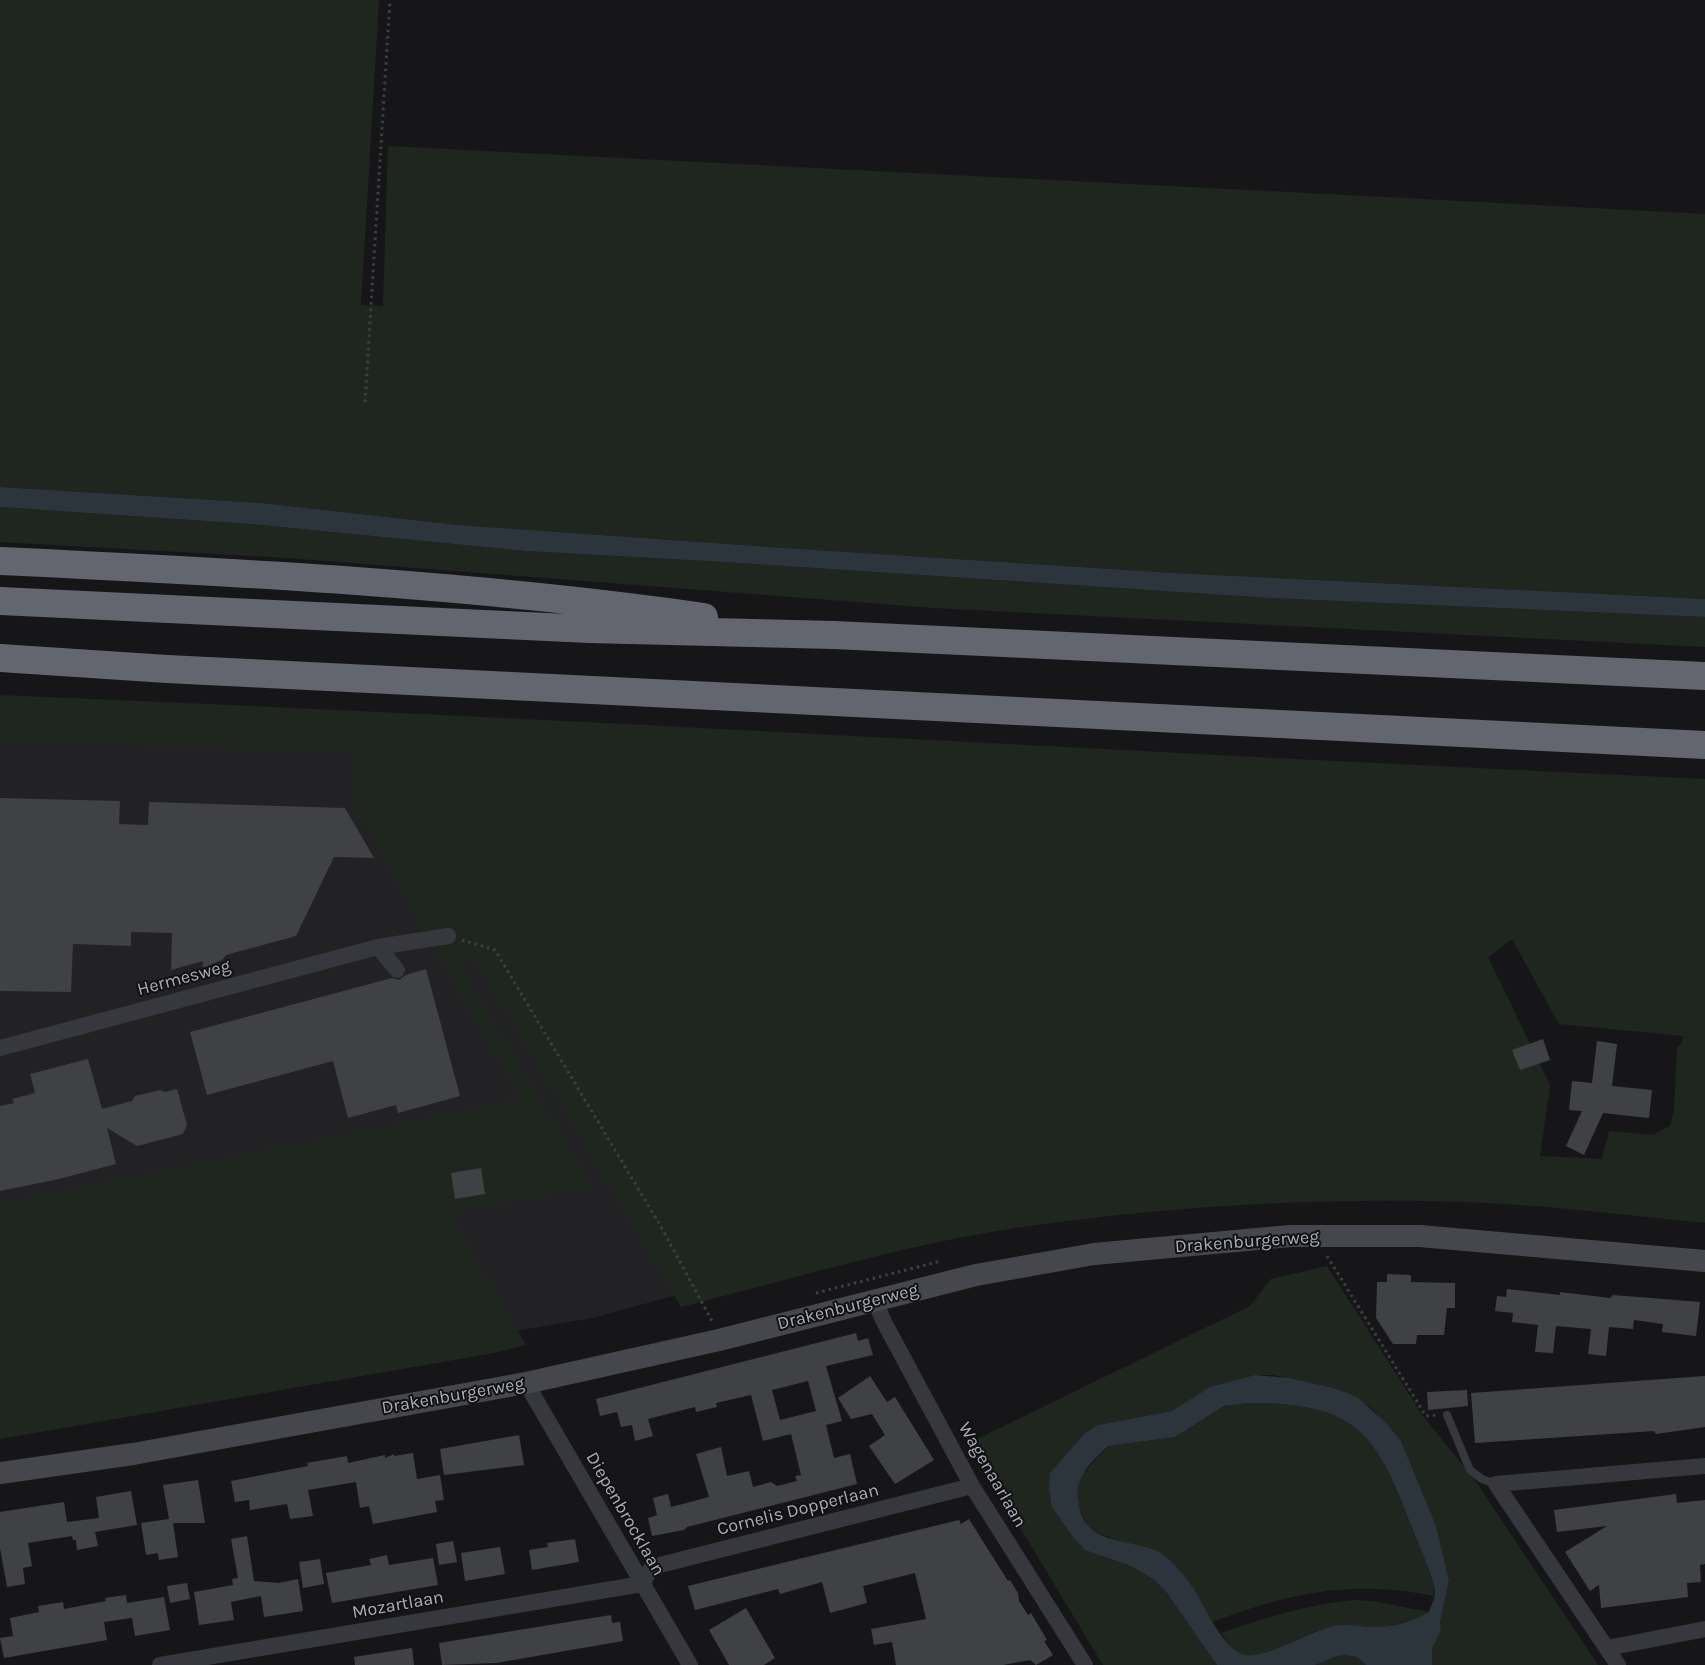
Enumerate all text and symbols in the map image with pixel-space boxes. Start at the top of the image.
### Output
street label: Hermesweg [135,955,233,1001]
street label: Drakenburgerweg [1174,1226,1320,1258]
street label: Drakenburgerweg [775,1279,921,1335]
street label: Drakenburgerweg [380,1373,526,1419]
street label: Wagenaarlaan [953,1419,1031,1531]
street label: Diepenbrocklaan [581,1448,669,1580]
street label: Cornelis Dopperlaan [715,1479,881,1541]
street label: Mozartlaan [351,1586,445,1624]

